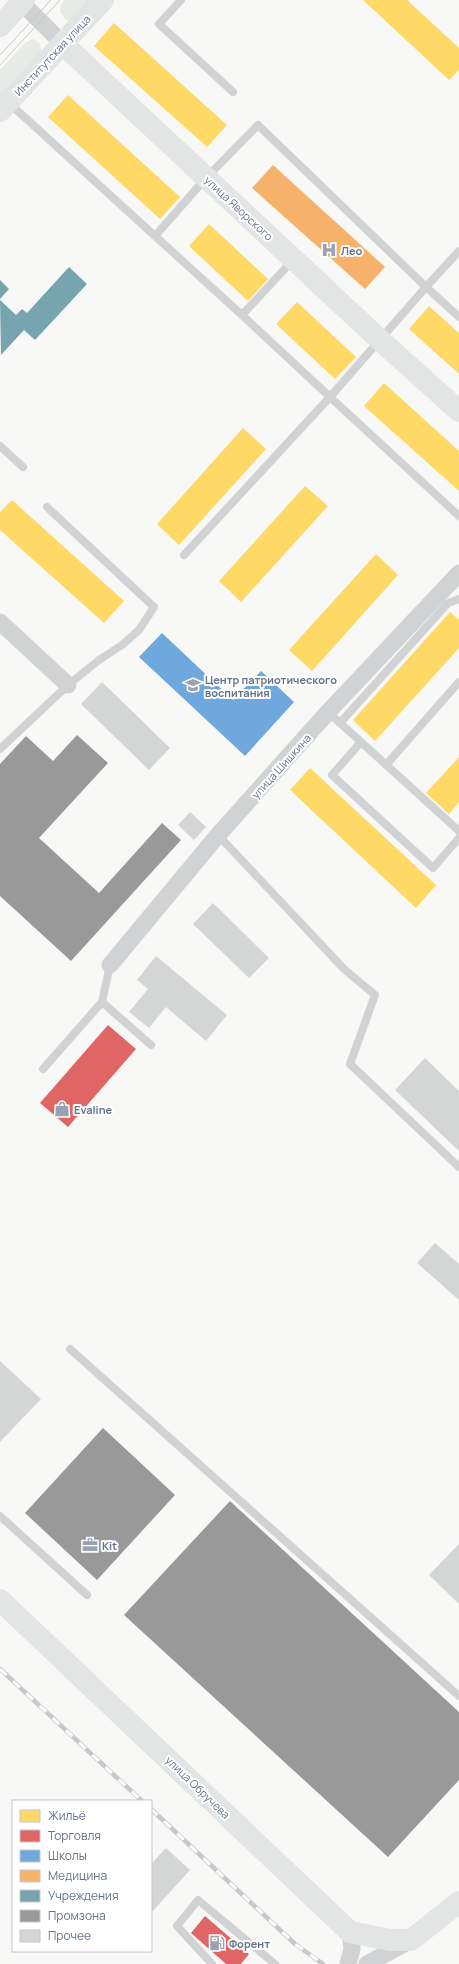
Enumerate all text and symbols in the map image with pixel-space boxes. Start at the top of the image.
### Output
street label: Институтская улица [11,11,93,99]
street label: улица Яворского [201,172,277,244]
hospital icon: Лео [320,241,338,259]
place label: Лео [341,243,363,258]
place label: Центр патриотического воспитания [205,672,337,700]
school or university icon: Центр патриотического воспитания [184,676,202,694]
street label: улица Шишкина [248,730,314,802]
shop icon: Evaline [53,1100,71,1118]
place label: Evaline [74,1102,112,1117]
office icon: Kit [81,1536,99,1554]
place label: Kit [102,1538,117,1553]
street label: улица Обручева [163,1752,233,1822]
legend [12,1800,152,1952]
text: Жильё [48,1807,86,1824]
text: Торговля [48,1827,101,1844]
text: Школы [48,1847,87,1864]
text: Медицина [48,1867,107,1884]
text: Учреждения [48,1887,119,1904]
text: Промзона [48,1907,106,1924]
text: Прочее [48,1927,91,1944]
fuel station icon: Форент [208,1934,226,1952]
place label: Форент [229,1936,270,1951]

